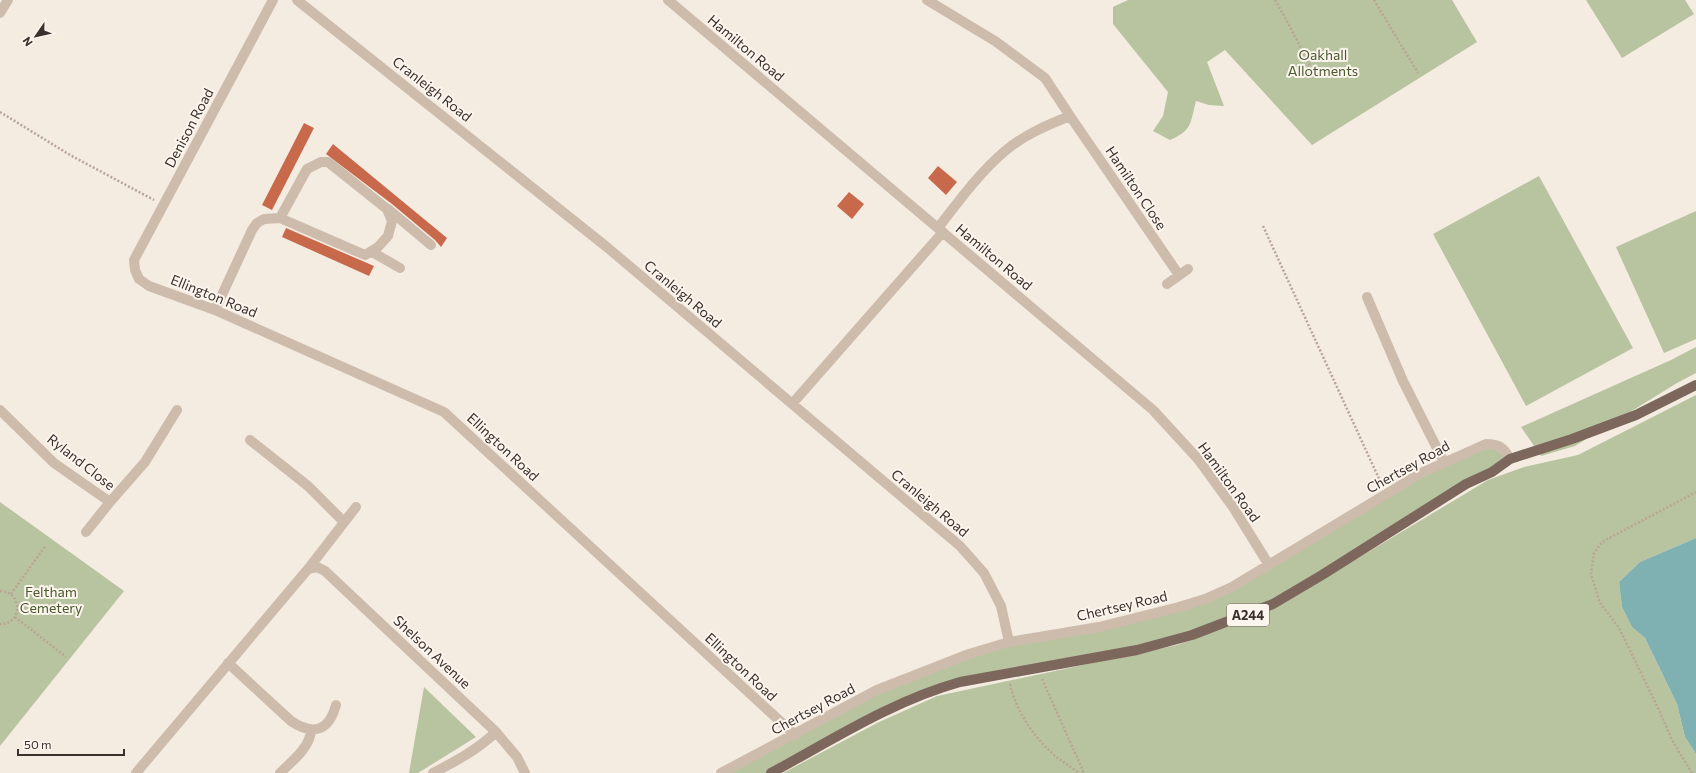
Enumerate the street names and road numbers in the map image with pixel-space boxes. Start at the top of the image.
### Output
street label: Hamilton Road [705,11,788,85]
street label: Cranleigh Road [389,52,475,125]
street label: Denison Road [161,85,217,170]
street label: Hamilton Close [1102,143,1171,233]
street label: Hamilton Road [953,220,1036,294]
street label: Cranleigh Road [641,256,726,331]
street label: Ellington Road [168,270,260,321]
street label: Ellington Road [464,409,543,484]
street label: Ryland Close [44,430,119,493]
street label: Chertsey Road [1363,437,1452,496]
street label: Hamilton Road [1195,438,1264,525]
street label: Cranleigh Road [888,465,973,540]
street label: Chertsey Road [1075,587,1169,624]
road number: A244 [1227,604,1269,626]
street label: Shelson Avenue [390,612,474,692]
street label: Ellington Road [702,629,781,704]
street label: Chertsey Road [768,679,858,738]

